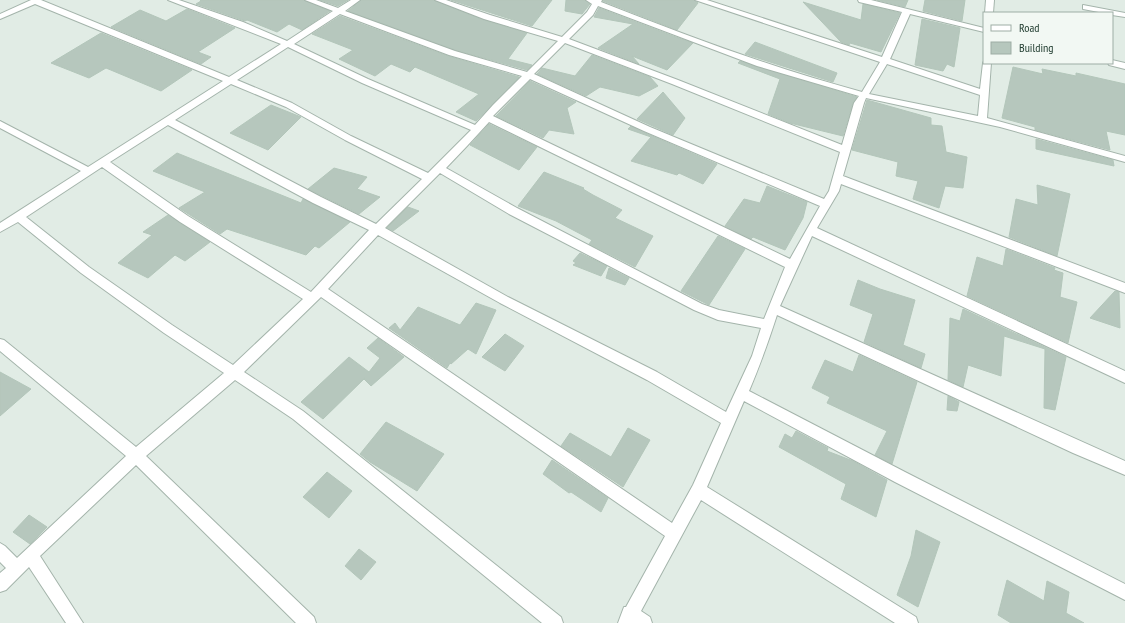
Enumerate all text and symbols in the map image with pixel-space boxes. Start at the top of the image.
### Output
legend [983,12,1113,64]
text: Road [1019,20,1039,35]
text: Building [1019,40,1054,55]

